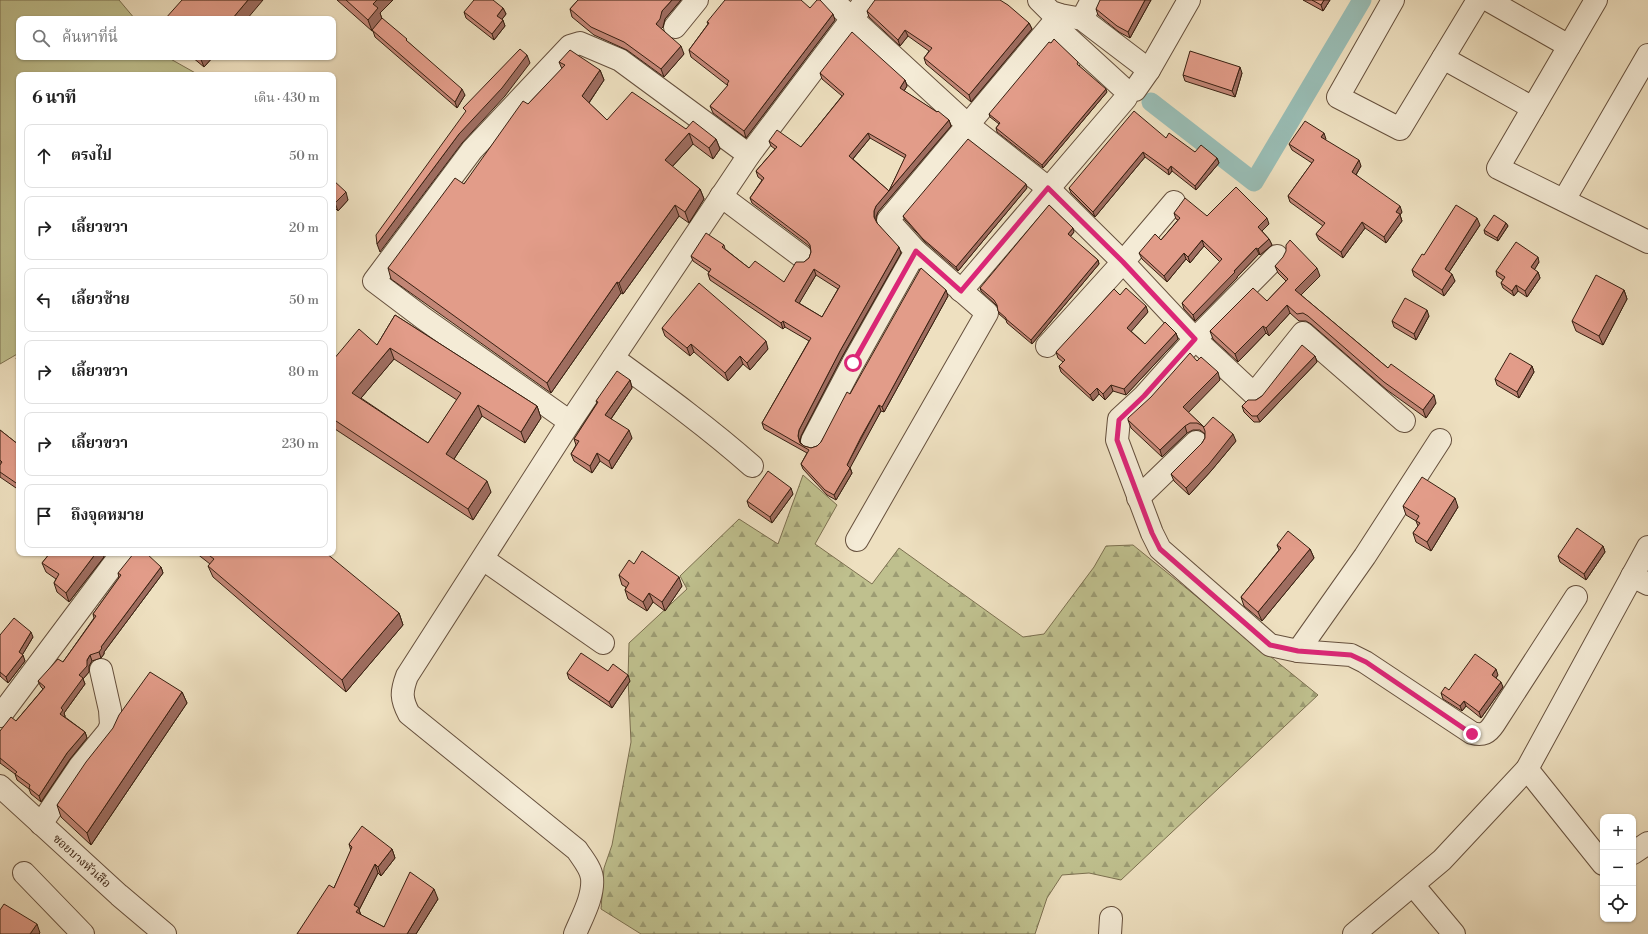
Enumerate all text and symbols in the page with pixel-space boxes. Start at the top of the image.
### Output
search box [16,16,336,60]
icon: search [30,27,52,49]
text: ค้นหาที่นี่ [62,28,118,47]
text: 6 นาที [32,87,77,109]
text: เดิน · 430 m [254,90,320,106]
icon: ahead [33,145,55,167]
text: ตรงไป [71,146,112,165]
text: 50 m [289,148,319,164]
icon: right [33,217,55,239]
text: เลี้ยวขวา [71,218,128,237]
text: 20 m [289,220,319,236]
icon: left [33,289,55,311]
text: เลี้ยวซ้าย [71,290,130,309]
text: 50 m [289,292,319,308]
route start [844,354,862,372]
icon: right [33,361,55,383]
text: เลี้ยวขวา [71,362,128,381]
text: 80 m [288,364,319,380]
icon: right [33,433,55,455]
text: เลี้ยวขวา [71,434,128,453]
text: 230 m [282,436,319,452]
icon: arrive [33,505,55,527]
text: ถึงจุดหมาย [71,506,144,525]
route end [1463,725,1481,743]
map controls [1600,814,1636,922]
button: + [1600,814,1636,850]
street label: ซอยบางหัวเสือ [50,831,114,891]
button: − [1600,850,1636,886]
button: locate [1600,886,1636,922]

